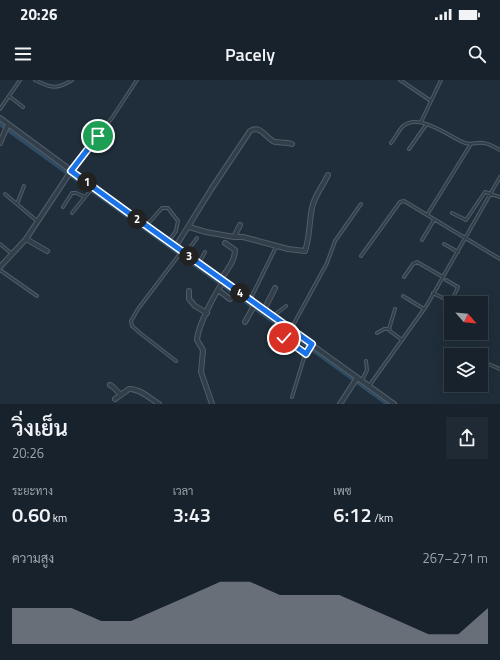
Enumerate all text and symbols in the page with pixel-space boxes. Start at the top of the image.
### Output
text: 20:26 [20,3,57,26]
text: Pacely [225,41,275,68]
icon: menu [12,43,34,65]
icon: search [466,43,488,65]
pin [81,119,115,153]
icon: arrive [87,125,109,147]
pin: 1 [77,172,97,192]
text: 1 [84,174,90,190]
pin: 2 [127,209,147,229]
text: 2 [134,211,140,227]
pin: 3 [179,246,199,266]
text: 3 [186,248,192,264]
pin: 4 [230,283,250,303]
text: 4 [237,285,243,301]
north arrow [444,296,488,340]
map controls [444,296,488,392]
pin [267,321,301,355]
icon: check [273,327,295,349]
button: layers [444,348,488,392]
text: วิ่งเย็น [12,411,68,445]
button: share [446,417,488,459]
text: 20:26 [12,443,44,463]
text: ระยะทาง [12,483,53,499]
text: เวลา [173,483,193,499]
text: เพซ [333,483,351,499]
text: 0.60 [12,499,50,530]
text: 3:43 [173,499,211,530]
text: 6:12 [333,499,372,530]
text: km [50,510,67,526]
text: /km [372,510,393,526]
text: ความสูง [12,548,54,568]
text: 267–271 m [422,548,488,568]

